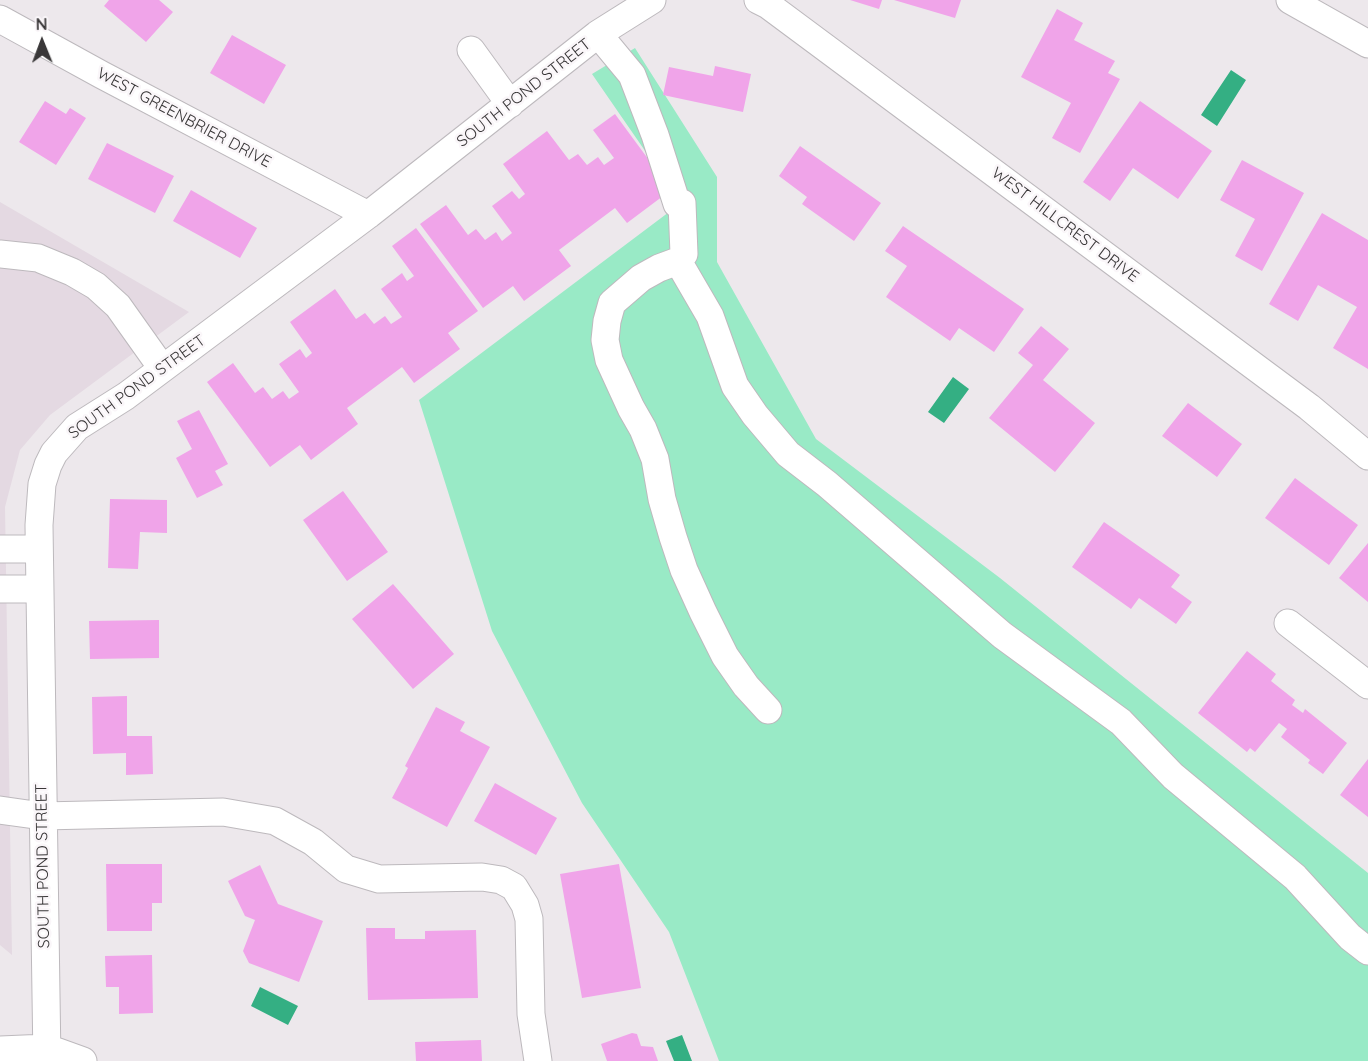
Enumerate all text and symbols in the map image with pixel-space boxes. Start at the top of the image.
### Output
north arrow [12,12,72,72]
text: N [36,14,48,34]
street label: SOUTH POND STREET [453,35,595,151]
street label: WEST GREENBRIER DRIVE [94,64,274,172]
street label: WEST HILLCREST DRIVE [988,163,1142,287]
street label: SOUTH POND STREET [65,331,209,443]
street label: SOUTH POND STREET [32,783,54,949]

